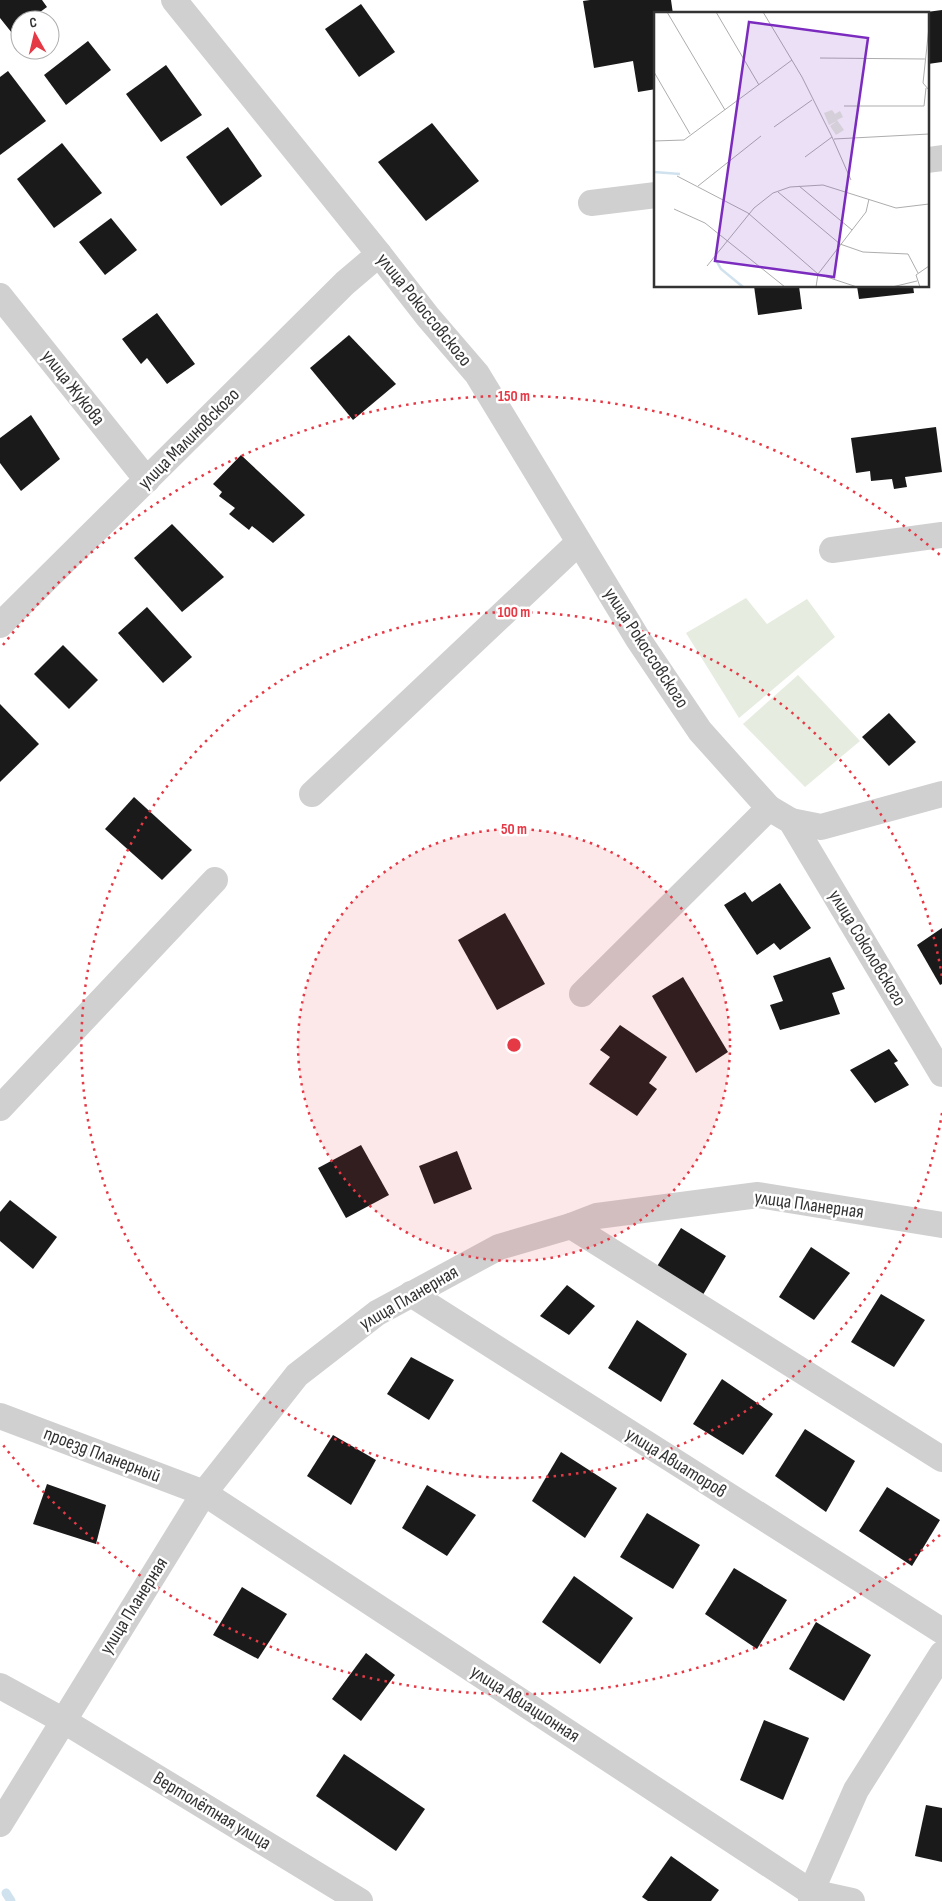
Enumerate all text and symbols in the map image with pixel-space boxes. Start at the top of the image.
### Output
north arrow [10,10,60,60]
inset map [654,12,930,288]
text: С [29,14,38,32]
street label: улица Рокоссовского [371,249,477,371]
street label: улица Жукова [36,346,110,430]
street label: улица Малиновского [133,383,245,495]
text: 150 m [498,387,530,406]
street label: улица Рокоссовского [598,583,694,713]
text: 100 m [498,603,530,622]
text: 50 m [501,820,527,839]
street label: улица Соколовского [823,886,911,1010]
centre of rings [505,1036,523,1054]
street label: улица Планерная [753,1186,865,1224]
street label: улица Планерная [356,1260,462,1336]
street label: проезд Планерный [40,1422,164,1488]
street label: улица Авиаторов [621,1423,731,1503]
street label: улица Планерная [95,1553,173,1659]
street label: улица Авиационная [466,1660,584,1748]
street label: Вертолётная улица [149,1767,275,1855]

